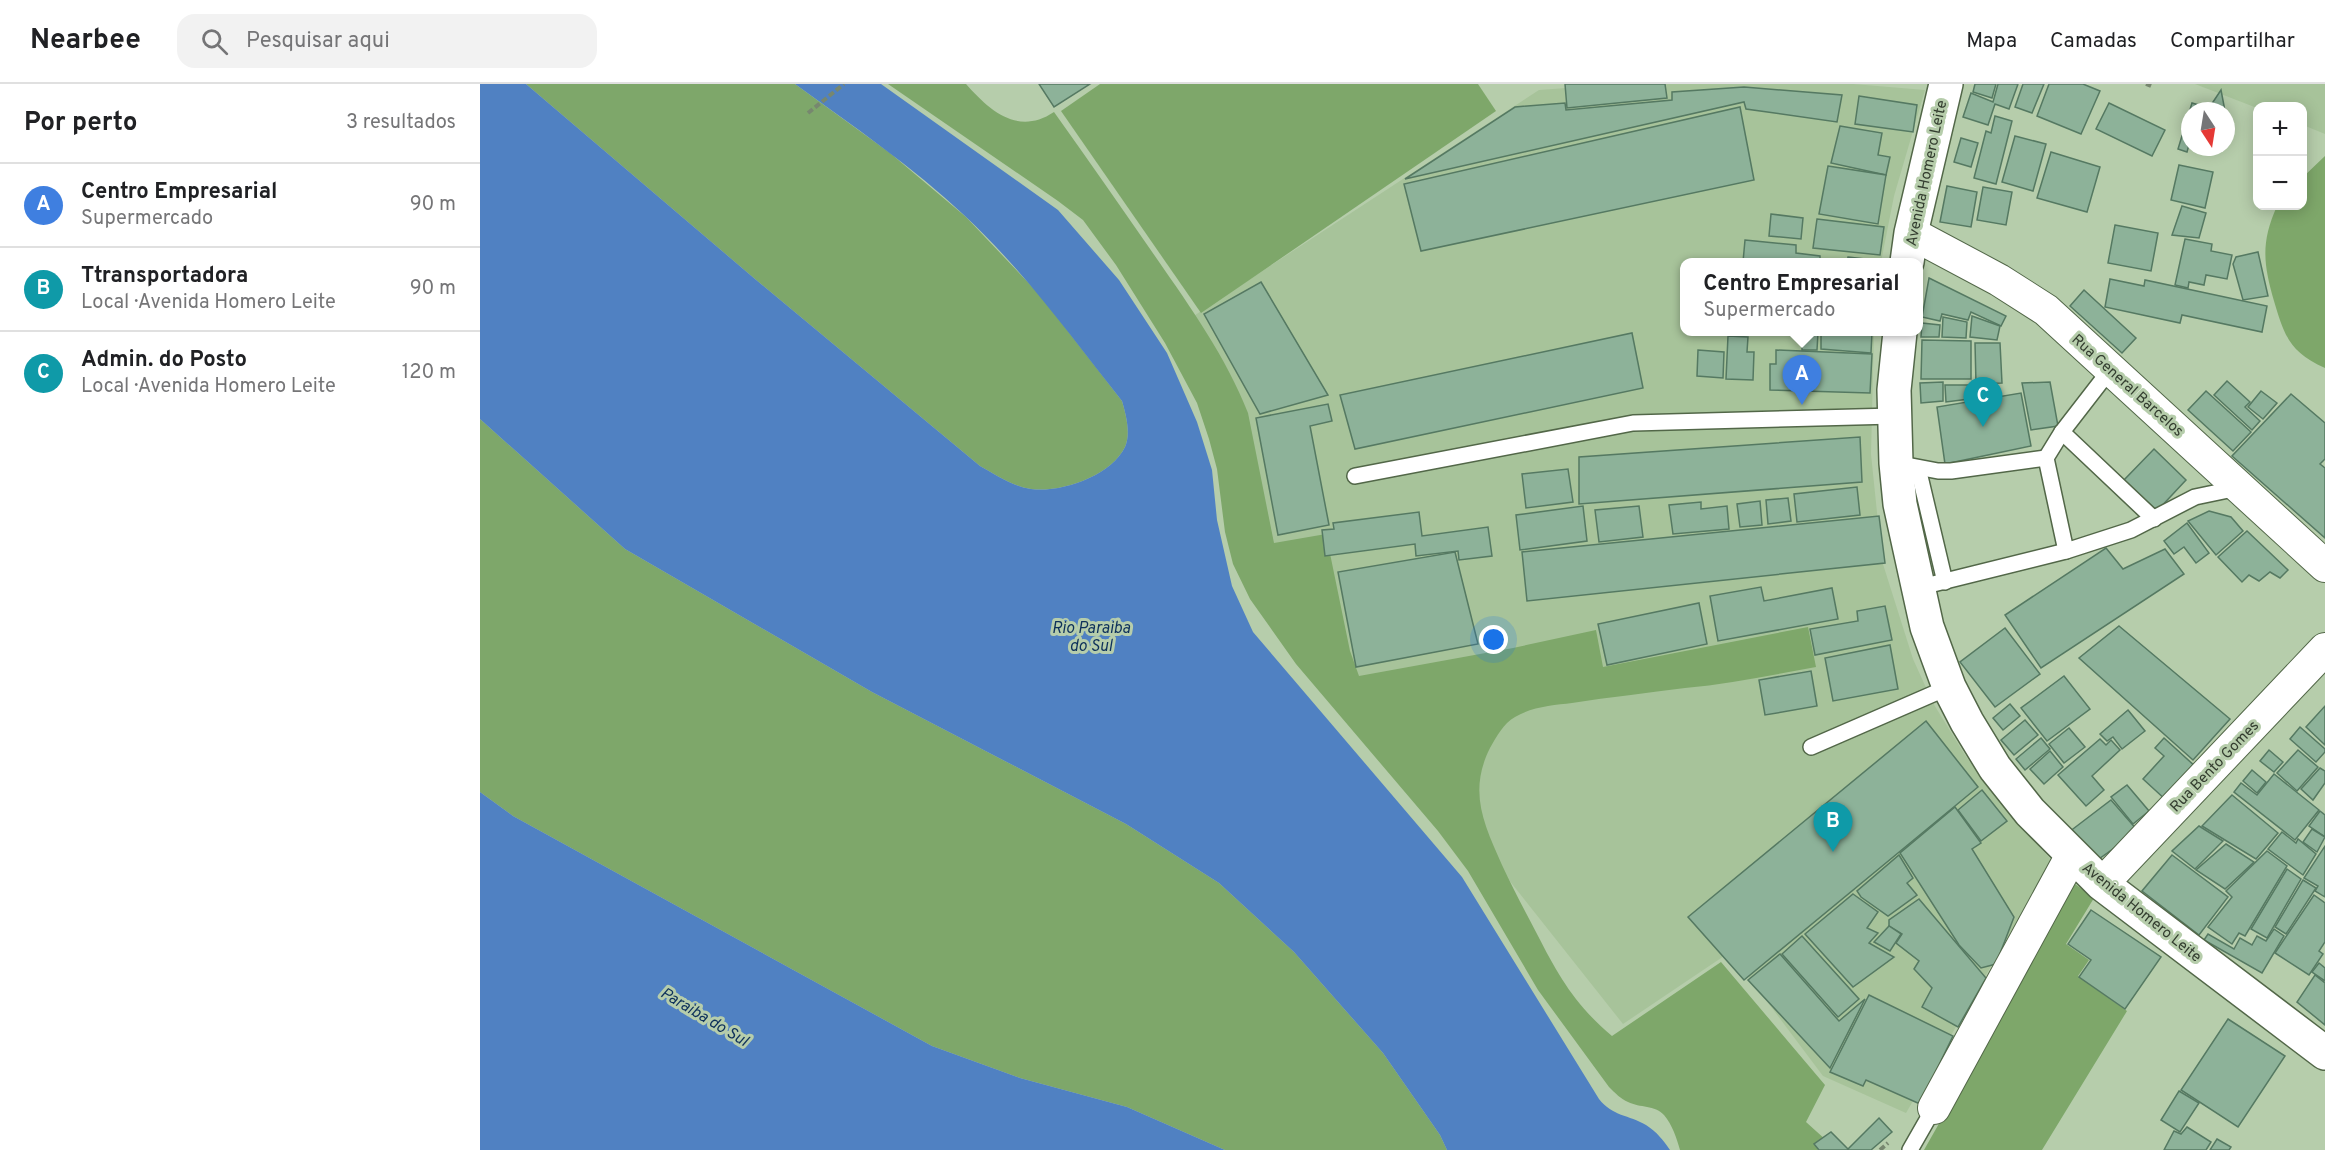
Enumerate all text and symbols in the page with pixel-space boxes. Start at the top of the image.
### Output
search box [177,14,597,68]
text: Nearbee [30,23,141,59]
icon: search [198,25,231,58]
text: Pesquisar aqui [246,28,390,55]
text: Mapa [1966,28,2017,55]
text: Camadas [2050,28,2137,55]
text: Compartilhar [2170,28,2295,55]
street label: Avenida Homero Leite [1903,99,1952,248]
north arrow [2181,102,2235,156]
map controls [2253,102,2307,210]
button: + [2253,102,2307,156]
text: Por perto [24,107,138,140]
text: 3 resultados [346,110,456,136]
button: − [2253,156,2307,210]
text: Centro Empresarial [81,179,277,206]
text: A [36,192,51,218]
text: 90 m [410,192,456,218]
text: Supermercado [81,206,213,232]
popup [1680,258,1923,336]
text: Ttransportadora [81,263,248,290]
text: Centro Empresarial [1703,271,1900,298]
text: B [37,276,50,302]
text: 90 m [410,276,456,302]
text: Local · Avenida Homero Leite [81,290,336,316]
text: Supermercado [1703,298,1835,324]
street label: Rua General Barcelos [2067,331,2187,441]
text: Admin. do Posto [81,347,247,374]
pin: A [1782,356,1822,405]
text: C [37,360,50,386]
text: 120 m [402,360,456,386]
text: Local · Avenida Homero Leite [81,374,336,400]
pin: C [1964,378,2002,427]
water label: Rio Paraiba do Sul [1052,619,1131,657]
your location [1479,625,1508,654]
street label: Rua Bento Gomes [2167,717,2264,817]
pin: B [1814,802,1852,852]
street label: Avenida Homero Leite [2077,859,2205,967]
water label: Paraiba do Sul [656,984,752,1052]

